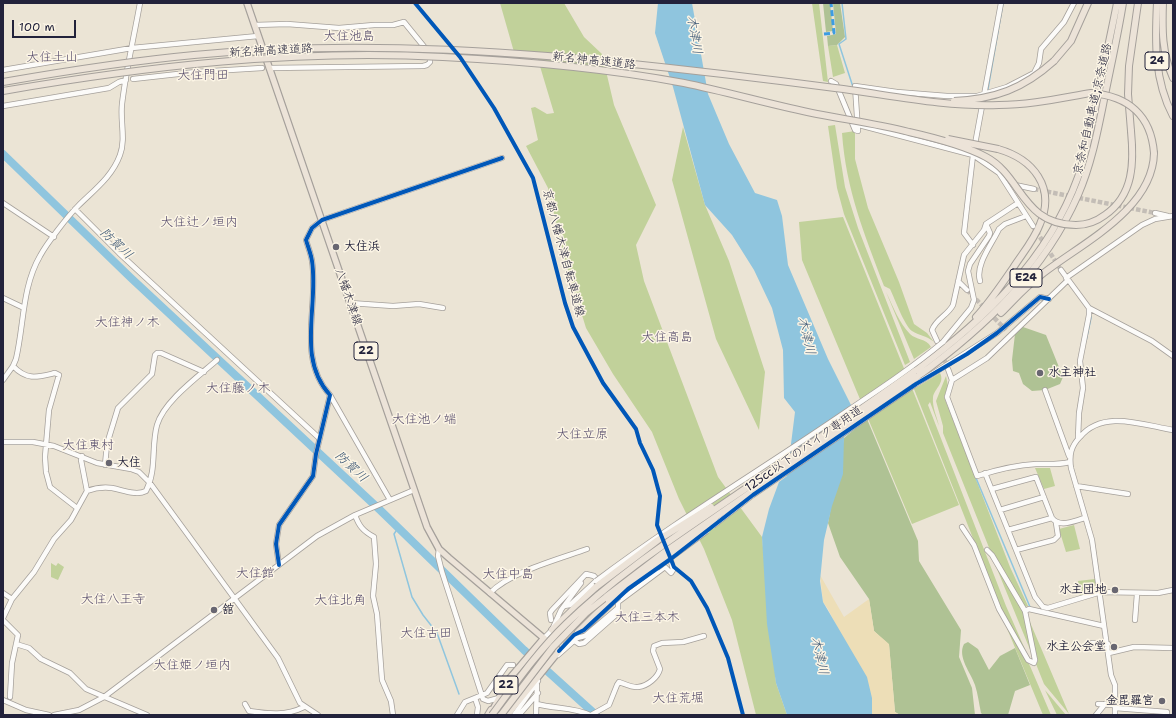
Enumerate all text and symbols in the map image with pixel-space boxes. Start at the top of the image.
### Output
scale bar [14,12,78,38]
water label: 木津川 [683,15,705,55]
text: 100 m [19,19,55,35]
district label: 大住池島 [323,29,375,45]
street label: 京奈和自動車道;京奈道路 [1071,41,1115,177]
street label: 新名神高速道路 [229,42,313,60]
street label: 新名神高速道路 [551,49,637,73]
district label: 大住土山 [26,50,78,66]
road number: 24 [1145,52,1169,70]
district label: 大住門田 [177,68,229,84]
street label: 京都八幡木津自転車道線 [539,187,587,319]
district label: 大住辻ノ垣内 [160,215,238,231]
water label: 防賀川 [96,225,136,263]
place label: 大住浜 [344,240,380,254]
marker: 大住浜 [331,242,341,252]
street label: 八幡木津線 [331,266,365,328]
road number: E24 [1010,269,1042,287]
district label: 大住神ノ木 [95,315,159,331]
water label: 木津川 [794,315,818,357]
district label: 大住高島 [641,330,693,346]
road number: 22 [354,342,378,360]
place label: 水主神社 [1048,366,1096,380]
marker: 水主神社 [1035,368,1045,378]
district label: 大住藤ノ木 [206,381,270,397]
street label: 125cc以下のバイク専用道 [743,403,865,495]
district label: 大住池ノ端 [392,412,456,428]
district label: 大住立原 [556,427,608,443]
district label: 大住東村 [62,438,114,454]
water label: 防賀川 [331,448,371,486]
place label: 大住 [117,456,141,470]
marker: 大住 [104,458,114,468]
district label: 大住館 [236,566,274,582]
district label: 大住中島 [482,567,534,583]
place label: 水主団地 [1059,583,1107,597]
marker: 水主団地 [1110,585,1120,595]
district label: 大住八王寺 [81,592,145,608]
district label: 大住北角 [314,593,366,609]
place label: 舘 [222,603,234,617]
marker: 舘 [209,605,219,615]
district label: 大住三本木 [615,610,679,626]
district label: 大住古田 [400,626,452,642]
water label: 木津川 [807,635,831,677]
place label: 水主公会堂 [1046,640,1106,654]
marker: 水主公会堂 [1109,642,1119,652]
district label: 大住姫ノ垣内 [153,658,231,674]
road number: 22 [494,676,518,694]
district label: 大住荒堀 [652,691,704,707]
place label: 金毘羅宮 [1106,694,1154,708]
marker: 金毘羅宮 [1157,696,1167,706]

